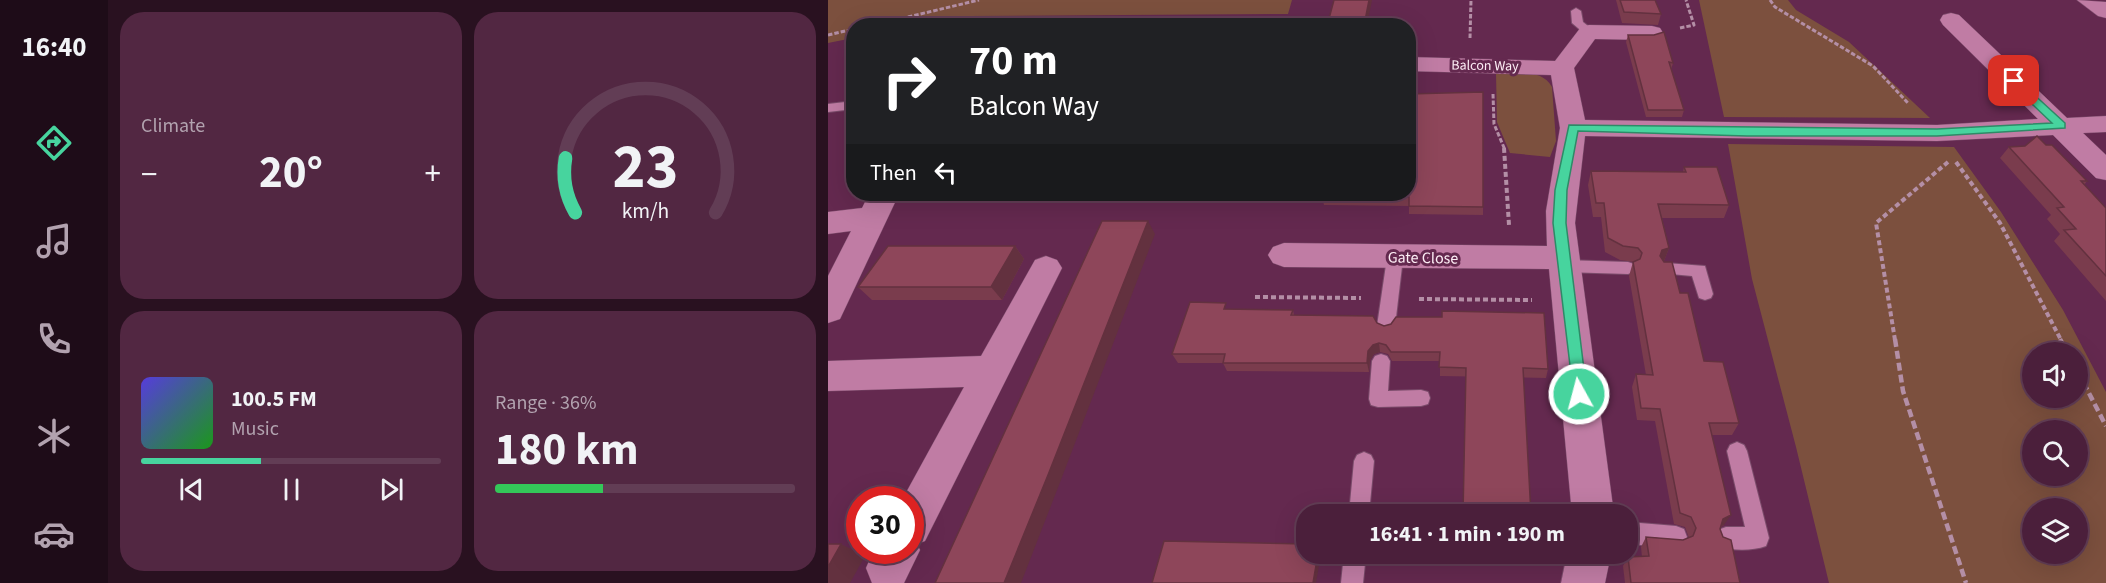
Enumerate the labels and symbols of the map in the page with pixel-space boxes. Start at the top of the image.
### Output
street label: Balcon Way [1451,55,1519,77]
pin [1988,55,2039,106]
street label: Gate Close [1388,246,1459,270]
position arrow [1547,362,1611,426]
speed limit sign: 30 [846,486,924,564]

